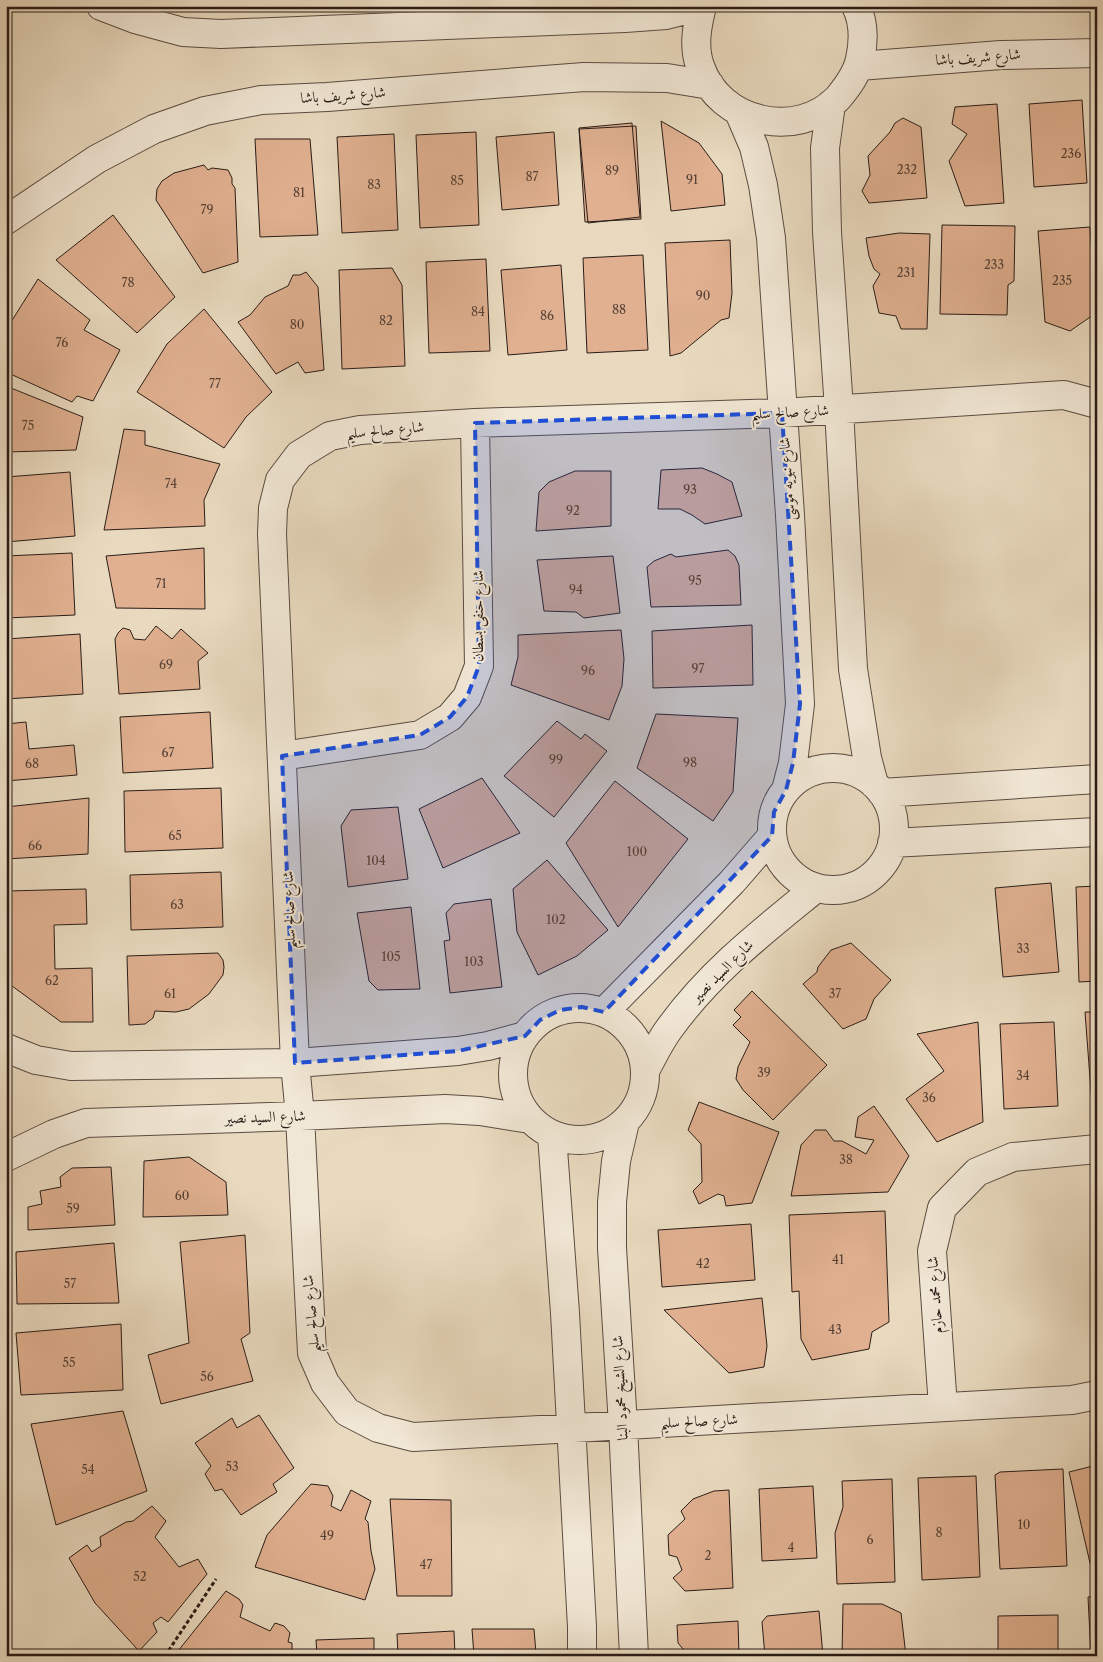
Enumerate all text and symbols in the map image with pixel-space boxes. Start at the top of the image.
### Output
street label: شارع شريف باشا [935,44,1022,73]
street label: شارع شريف باشا [300,82,387,111]
house number: 236 [1061,146,1081,161]
house number: 232 [897,162,917,177]
house number: 89 [605,163,619,178]
house number: 87 [525,169,539,184]
house number: 91 [686,172,698,187]
house number: 85 [450,173,464,188]
house number: 83 [367,177,381,192]
house number: 81 [293,185,305,200]
house number: 79 [201,202,213,217]
house number: 233 [984,257,1004,272]
house number: 231 [897,265,915,280]
house number: 235 [1052,273,1072,288]
house number: 78 [121,275,135,290]
house number: 90 [696,288,710,303]
house number: 88 [612,302,626,317]
house number: 84 [471,304,485,319]
house number: 86 [540,308,554,323]
house number: 82 [379,313,393,328]
house number: 80 [290,317,304,332]
house number: 76 [56,335,68,350]
house number: 77 [209,376,221,391]
street label: شارع صالح سليم [750,400,830,429]
street label: شارع صالح سليم [345,417,425,448]
house number: 75 [22,418,34,433]
street label: شارع نبويه موسى [774,437,803,521]
house number: 74 [165,476,177,491]
house number: 93 [683,482,697,497]
house number: 92 [566,503,580,518]
street label: شارع حنفى بسطان [468,570,491,662]
house number: 95 [688,573,702,588]
house number: 71 [156,576,166,591]
house number: 94 [569,582,583,597]
house number: 69 [159,657,173,672]
house number: 97 [692,661,705,676]
house number: 96 [581,663,595,678]
house number: 67 [162,745,174,760]
house number: 99 [549,752,563,767]
house number: 98 [683,755,697,770]
house number: 68 [25,756,39,771]
house number: 65 [168,828,182,843]
house number: 66 [28,838,42,853]
house number: 100 [627,844,647,859]
house number: 104 [366,853,386,868]
street label: شارع صالح سليم [278,870,305,949]
house number: 63 [170,897,184,912]
house number: 102 [546,912,566,927]
street label: شارع السيد نصير [685,935,760,1010]
house number: 33 [1016,941,1030,956]
house number: 105 [381,949,401,964]
house number: 103 [464,954,484,969]
house number: 62 [45,973,59,988]
house number: 61 [164,986,176,1001]
house number: 37 [829,986,841,1001]
house number: 39 [757,1065,771,1080]
house number: 34 [1016,1068,1030,1083]
house number: 36 [922,1090,936,1105]
street label: شارع السيد نصير [222,1106,306,1131]
house number: 38 [839,1152,853,1167]
house number: 60 [175,1188,189,1203]
house number: 59 [66,1201,80,1216]
house number: 41 [832,1252,844,1267]
house number: 42 [696,1256,710,1271]
street label: شارع محمد حازم [922,1256,951,1334]
street label: شارع صالح سليم [298,1274,329,1354]
house number: 57 [64,1276,76,1291]
house number: 43 [828,1322,842,1337]
street label: شارع الشيخ محمود البنا [607,1335,637,1441]
house number: 55 [62,1355,76,1370]
house number: 56 [200,1369,214,1384]
street label: شارع صالح سليم [659,1409,739,1438]
house number: 53 [225,1459,239,1474]
house number: 54 [81,1462,95,1477]
house number: 10 [1018,1517,1030,1532]
house number: 8 [935,1525,943,1540]
house number: 49 [320,1528,334,1543]
house number: 6 [866,1532,874,1547]
house number: 4 [788,1540,795,1555]
house number: 2 [705,1548,712,1563]
house number: 47 [420,1557,433,1572]
house number: 52 [133,1569,147,1584]

